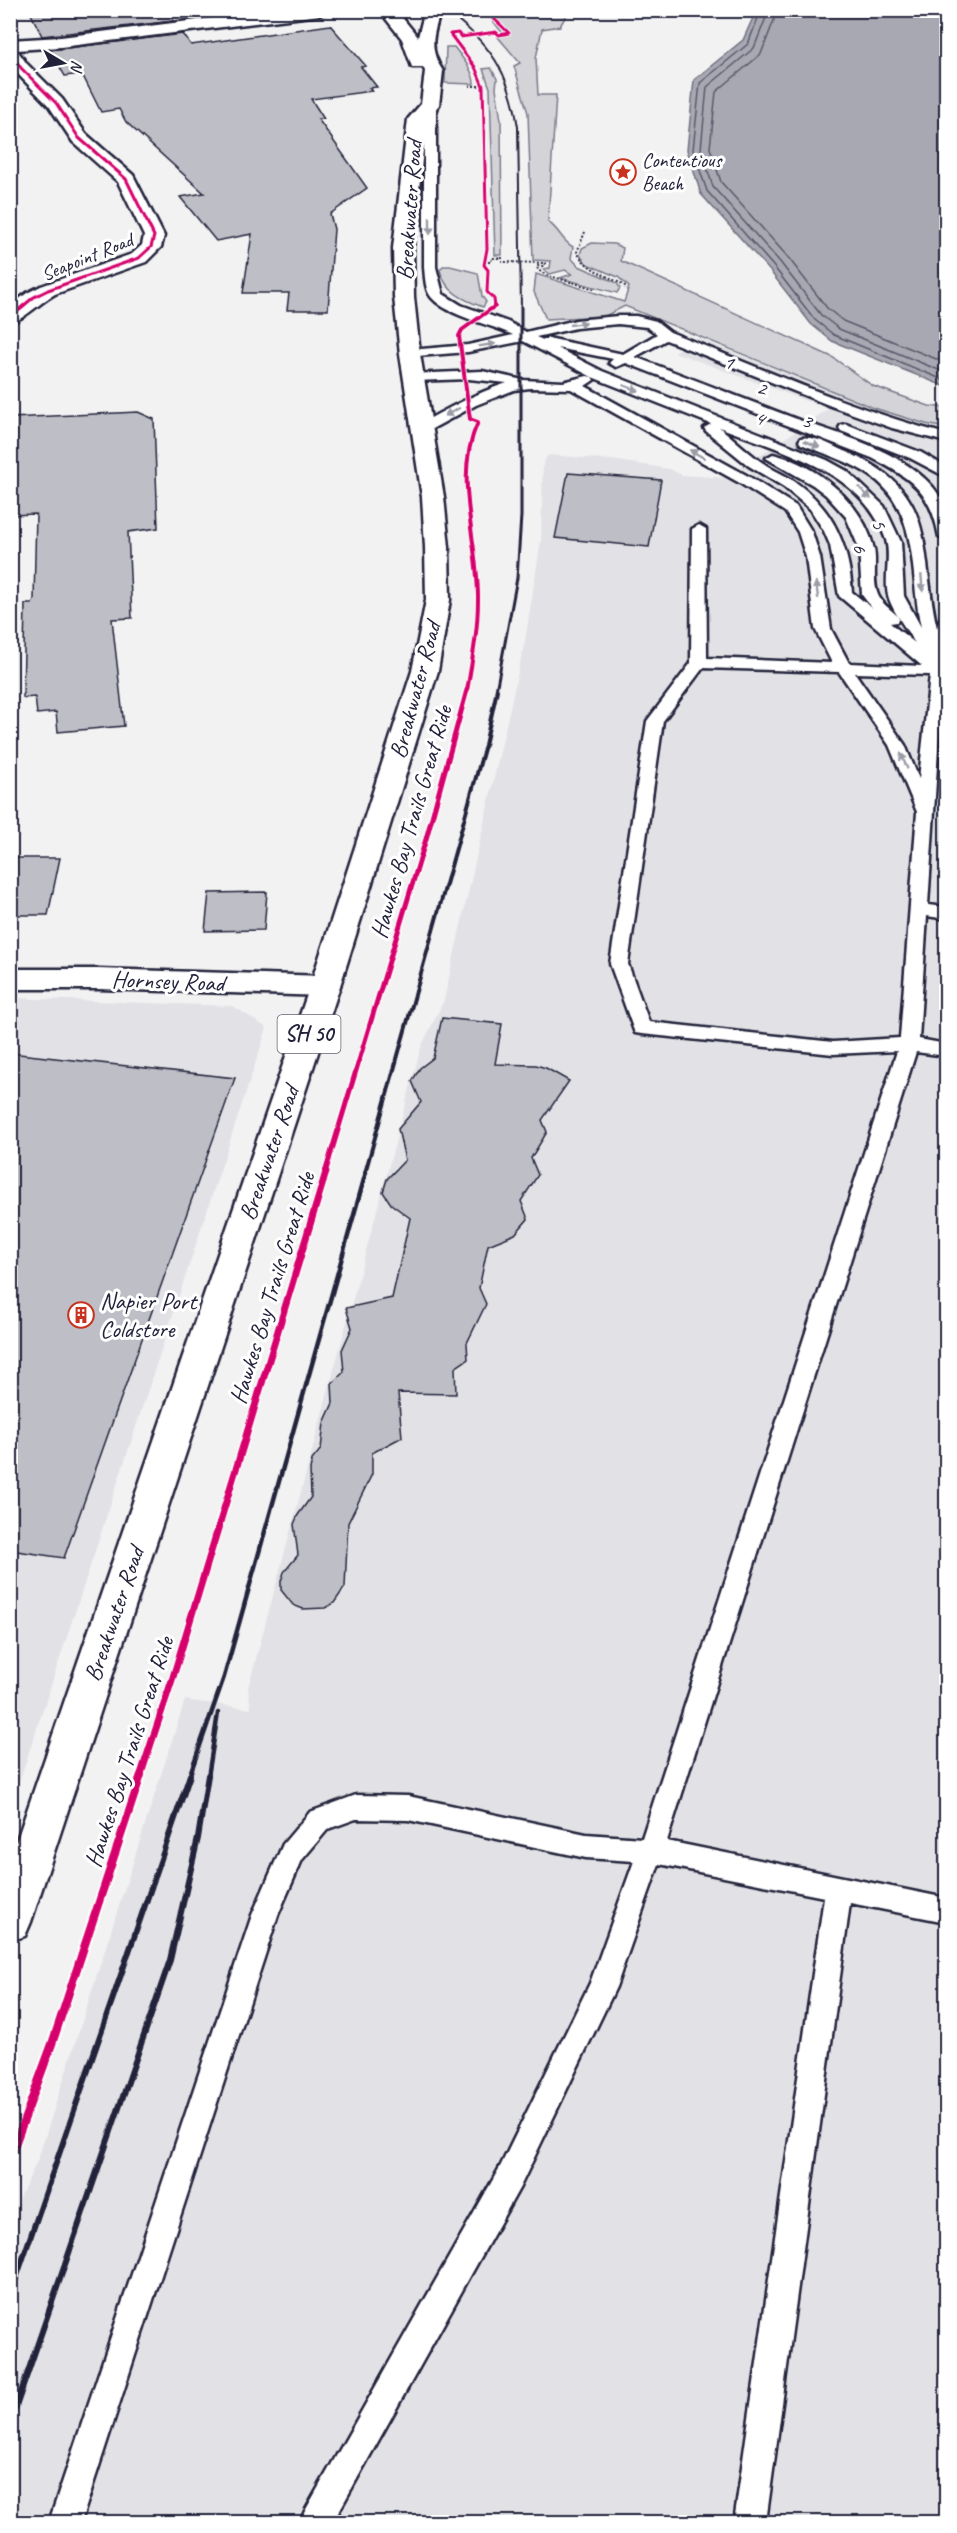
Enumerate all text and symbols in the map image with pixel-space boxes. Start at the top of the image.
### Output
north arrow [33,33,93,93]
text: N [66,59,87,75]
street label: Breakwater Road [389,135,429,281]
place label: Contentious Beach [642,148,723,196]
place icon: Contentious Beach [608,157,638,187]
one-way arrow [425,217,435,236]
street label: Seapoint Road [38,226,139,287]
one-way arrow [569,319,588,329]
one-way arrow [478,340,497,349]
street label: 1 [720,349,738,376]
street label: 2 [753,375,773,402]
one-way arrow [622,384,640,393]
street label: 4 [751,405,771,432]
one-way arrow [444,407,461,417]
street label: 3 [798,408,818,435]
one-way arrow [803,440,821,449]
one-way arrow [688,449,705,459]
one-way arrow [857,486,871,500]
street label: 5 [866,515,893,534]
street label: 6 [847,540,873,557]
one-way arrow [917,573,927,592]
one-way arrow [812,580,821,599]
street label: Breakwater Road [382,615,449,762]
street label: Hawkes Bay Trails Great Ride [363,700,459,942]
one-way arrow [899,751,909,769]
street label: Hornsey Road [111,964,228,998]
road number: SH 50 [278,1015,340,1053]
street label: Breakwater Road [232,1078,307,1224]
street label: Hawkes Bay Trails Great Ride [222,1167,322,1407]
place label: Napier Port Coldstore [100,1286,198,1344]
building icon: Napier Port Coldstore [66,1300,96,1330]
street label: Breakwater Road [77,1539,152,1685]
street label: Hawkes Bay Trails Great Ride [78,1631,181,1871]

